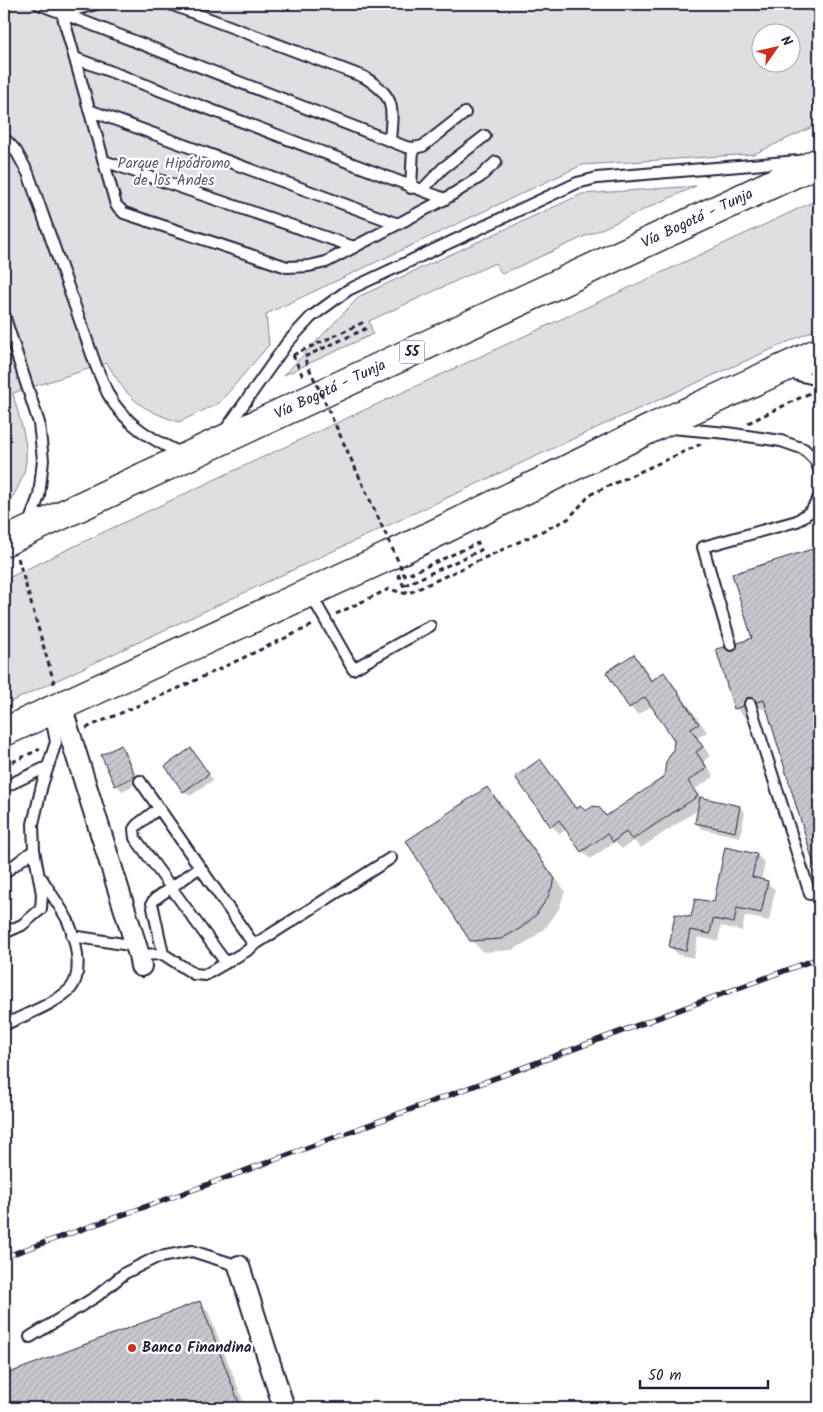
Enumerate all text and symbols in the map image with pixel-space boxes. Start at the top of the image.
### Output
north arrow [750,22,800,72]
text: N [774,31,798,51]
park label: Parque Hipódromo de los Andes [118,152,231,193]
street label: Vía Bogotá - Tunja [637,182,757,255]
road number: 55 [400,341,424,364]
street label: Vía Bogotá - Tunja [270,353,390,426]
place label: Banco Finandina [142,1336,252,1360]
marker: Banco Finandina [126,1342,138,1354]
scale bar [640,1357,768,1389]
text: 50 m [648,1364,682,1388]

